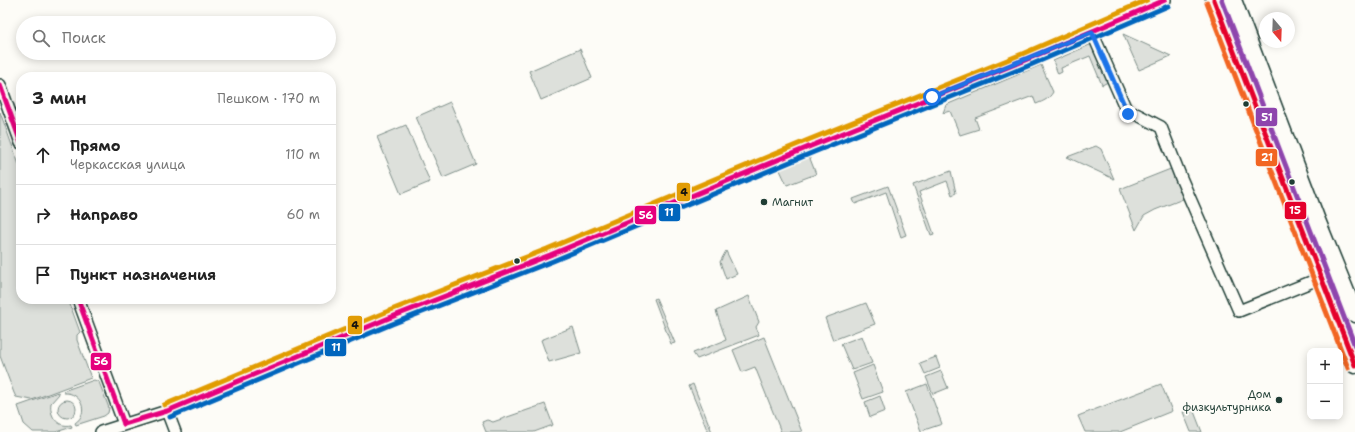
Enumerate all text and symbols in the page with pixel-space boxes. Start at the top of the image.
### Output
north arrow [1259,12,1295,48]
search box [16,16,336,60]
icon: search [30,27,52,49]
text: Поиск [62,28,106,48]
text: 3 мин [32,87,87,109]
route start [923,88,941,106]
text: Пешком · 170 m [217,90,320,107]
unlabelled marker [1241,99,1251,109]
route end [1119,105,1137,123]
line badge: 51 [1255,107,1278,127]
text: 51 [1261,110,1273,125]
text: Прямо [70,136,120,156]
icon: ahead [32,144,54,166]
text: 110 m [285,146,320,163]
line badge: 21 [1255,148,1278,167]
text: 21 [1261,150,1273,165]
text: Черкасская улица [70,156,185,173]
unlabelled marker [1287,177,1297,187]
line badge: 4 [676,182,691,202]
text: 4 [680,185,688,200]
place label: Магнит [772,195,813,210]
marker: Магнит [759,197,769,207]
line badge: 15 [1284,201,1307,220]
line badge: 11 [658,203,681,222]
text: 15 [1289,203,1301,218]
icon: right [32,204,54,226]
text: Направо [70,205,138,225]
line badge: 56 [634,205,657,225]
text: 11 [664,205,674,220]
text: 60 m [287,206,320,223]
text: 56 [639,208,654,223]
unlabelled marker [512,256,522,266]
icon: arrive [32,264,54,286]
text: Пункт назначения [70,265,216,285]
line badge: 4 [347,315,363,335]
text: 4 [351,318,359,333]
line badge: 11 [324,338,347,357]
text: 11 [331,340,341,355]
map controls [1307,348,1343,420]
button: + [1307,348,1343,384]
line badge: 56 [90,352,112,371]
text: 56 [94,354,109,369]
button: − [1307,384,1343,420]
place label: Дом физкультурника [1182,387,1271,415]
marker: Дом физкультурника [1274,395,1284,405]

